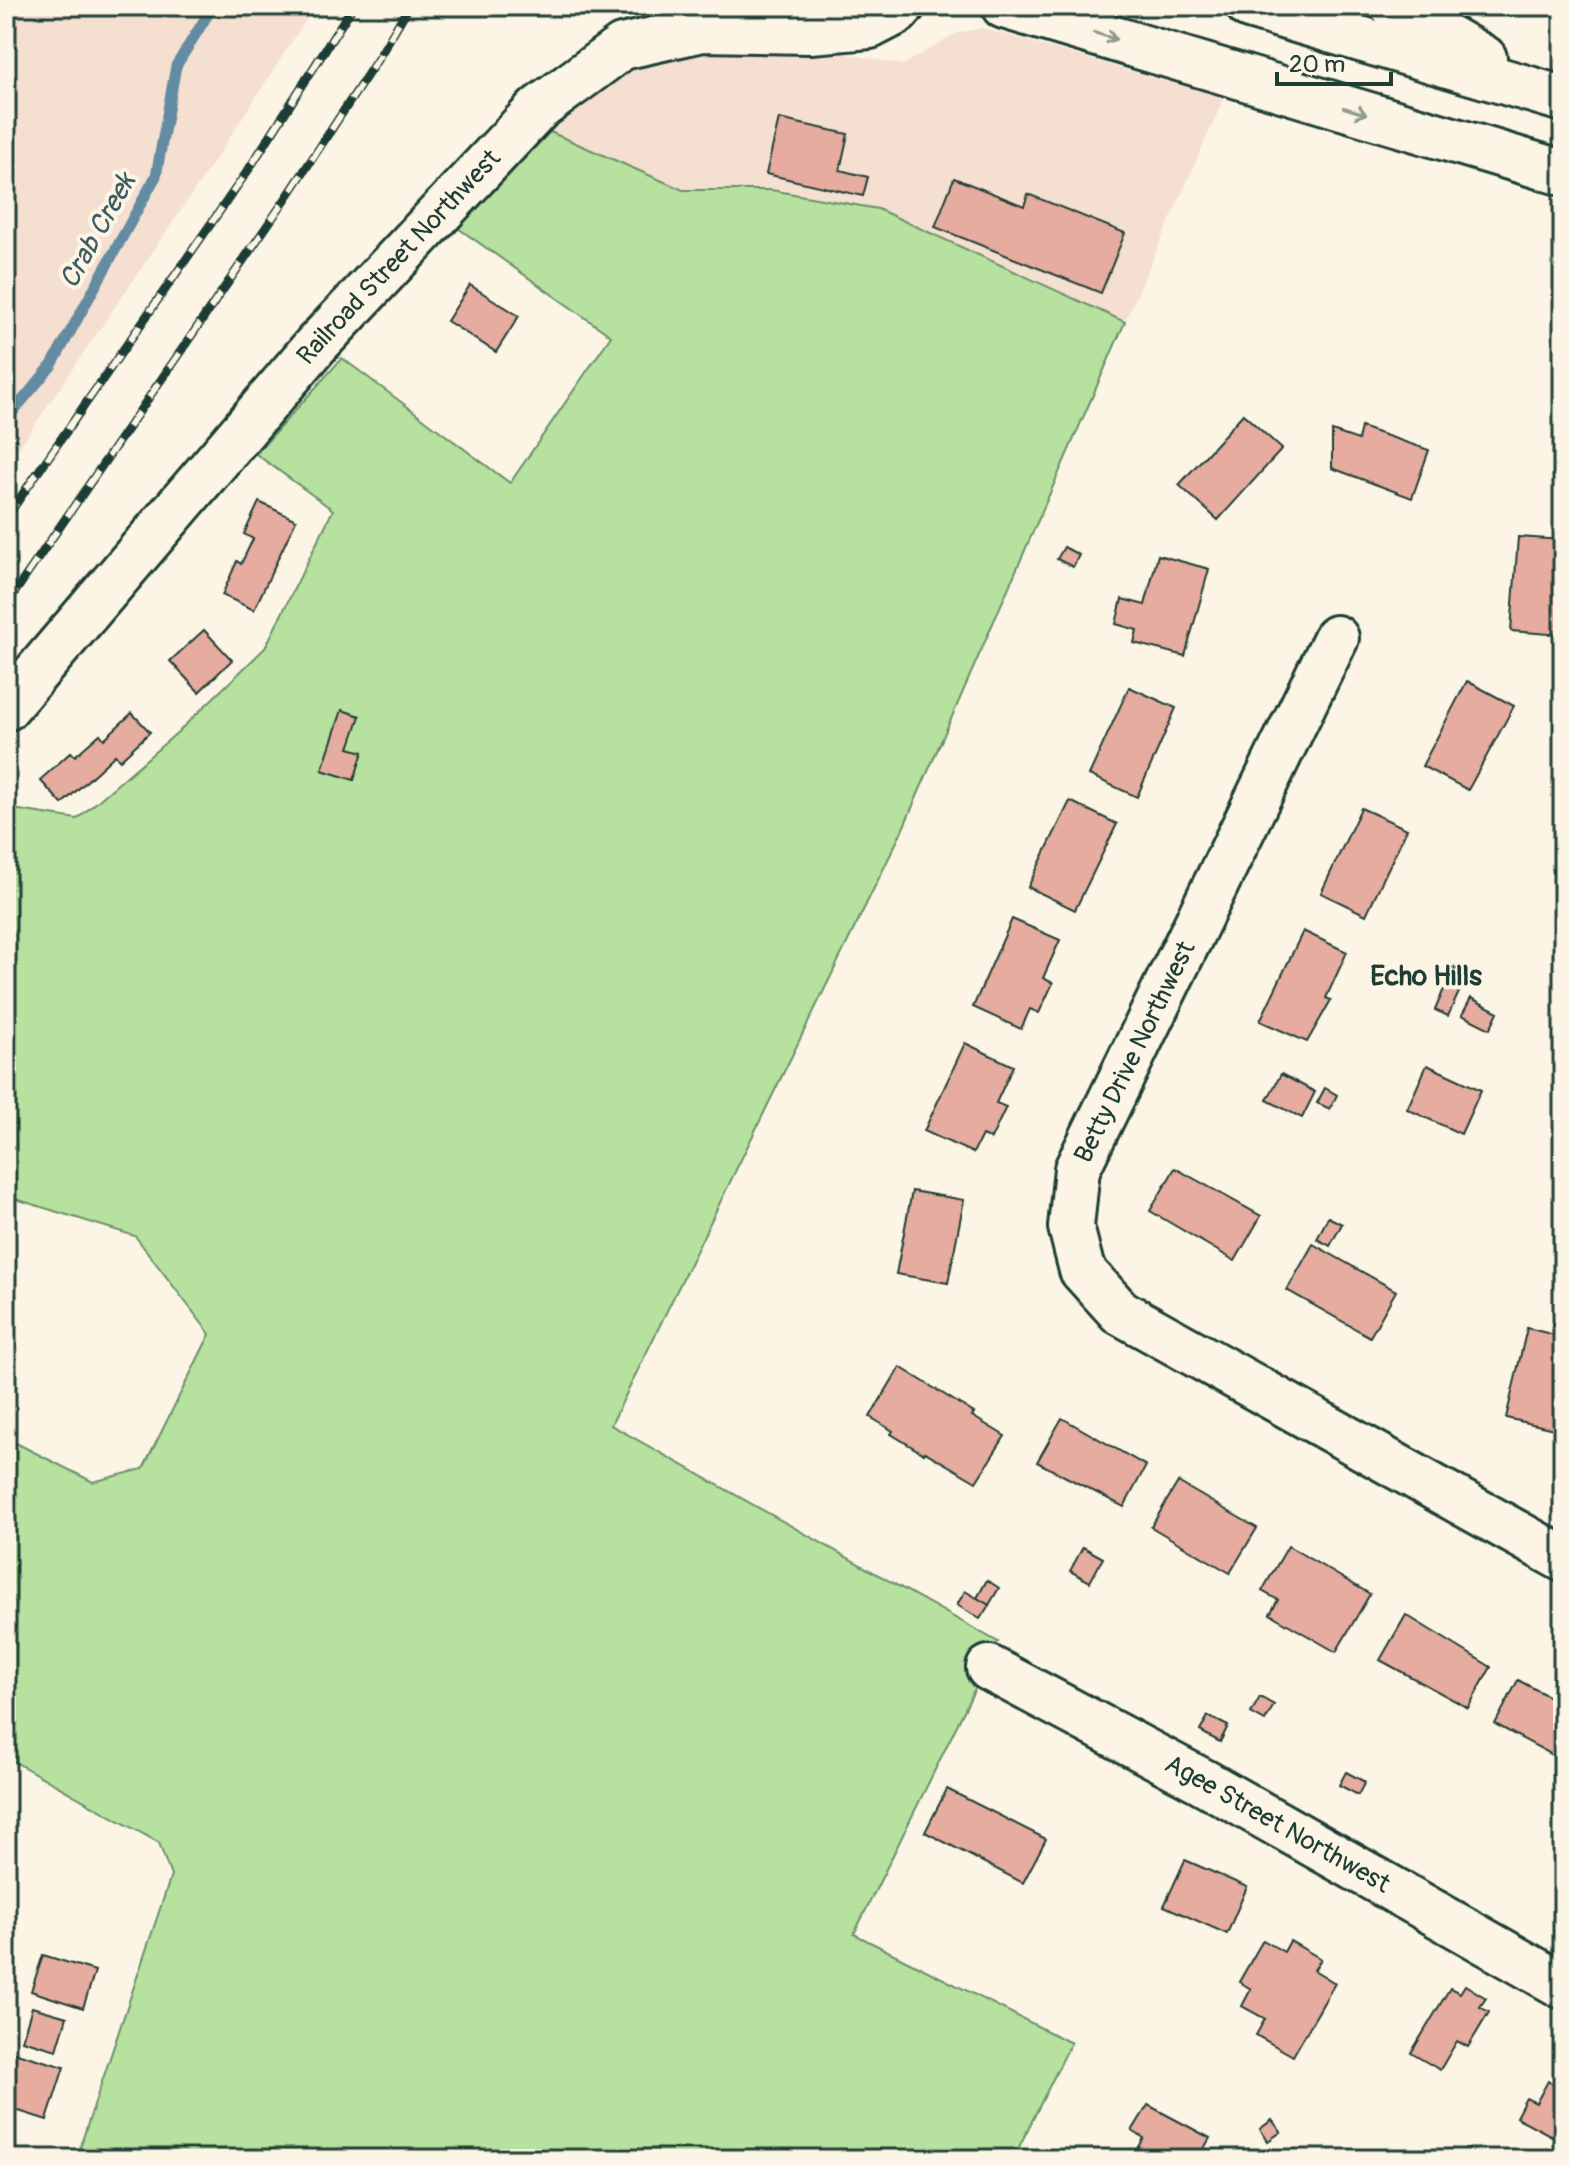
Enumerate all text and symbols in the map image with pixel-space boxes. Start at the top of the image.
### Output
one-way arrow [1092,29,1118,44]
scale bar [1277,36,1391,86]
text: 20 m [1289,50,1345,79]
one-way arrow [1341,104,1367,119]
street label: Railroad Street Northwest [290,143,508,371]
water label: Crab Creek [52,165,145,295]
street label: Betty Drive Northwest [1067,936,1203,1168]
district label: Echo Hills [1370,959,1482,994]
street label: Agee Street Northwest [1159,1748,1396,1901]

